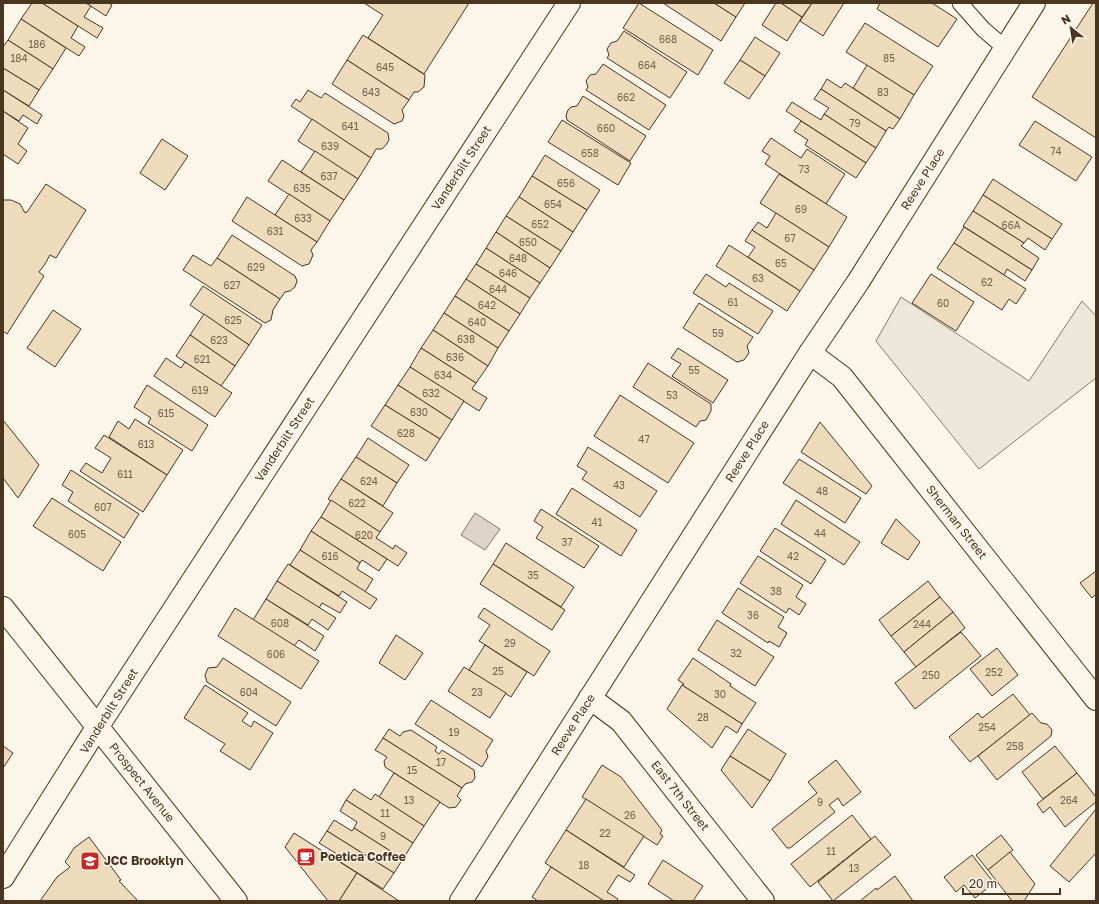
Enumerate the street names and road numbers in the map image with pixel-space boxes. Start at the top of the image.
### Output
street label: Vanderbilt Street [428,122,494,213]
street label: Reeve Place [897,145,948,213]
street label: Vanderbilt Street [251,394,317,484]
street label: Reeve Place [722,417,772,485]
street label: Sherman Street [923,482,991,562]
street label: Vanderbilt Street [76,665,141,756]
street label: Reeve Place [548,691,598,758]
street label: Prospect Avenue [106,740,178,825]
street label: East 7th Street [648,757,713,834]

